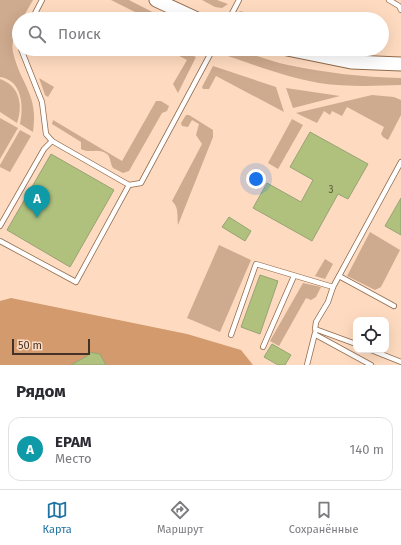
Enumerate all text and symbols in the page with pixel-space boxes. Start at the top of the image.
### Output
search box [12,12,389,56]
icon: search [26,23,48,45]
text: Поиск [58,25,101,43]
your location [246,169,266,189]
house number: 3 [329,184,334,196]
pin: A [24,185,50,218]
map controls [353,317,389,353]
button: locate [353,317,389,353]
scale bar [12,337,90,356]
text: 50 m [18,339,42,352]
text: Рядом [16,381,66,402]
text: EPAM [55,433,92,451]
text: A [26,442,34,457]
text: 140 m [350,442,384,457]
text: Место [55,451,92,466]
tab: Карта [43,499,72,536]
tab: Маршрут [157,499,204,536]
tab: Сохранённые [289,499,358,536]

